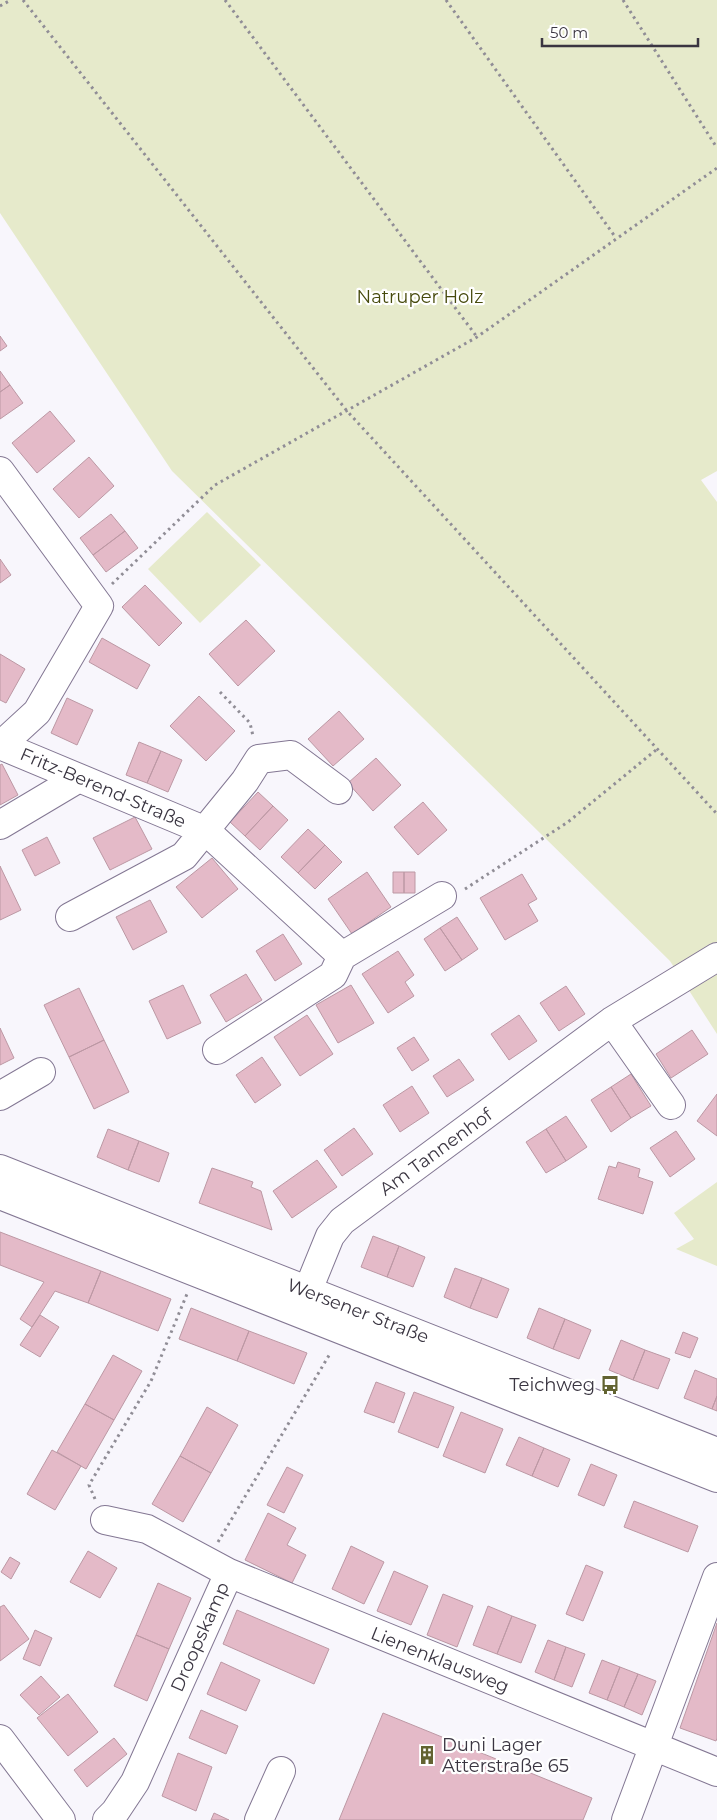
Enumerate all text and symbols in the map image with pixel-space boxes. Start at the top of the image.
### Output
scale bar [542,15,698,47]
text: 50 m [550,23,588,42]
park label: Natruper Holz [357,286,483,308]
street label: Fritz-Berend-Straße [17,743,189,833]
street label: Am Tannenhof [375,1103,497,1200]
street label: Wersener Straße [284,1274,432,1348]
place label: Teichweg [509,1374,595,1396]
bus stop icon: Teichweg [599,1374,621,1396]
street label: Droopskamp [166,1579,234,1695]
street label: Lienenklausweg [368,1622,512,1698]
place label: Duni Lager Atterstraße 65 [442,1734,569,1777]
building icon: Duni Lager Atterstraße 65 [416,1744,438,1766]

